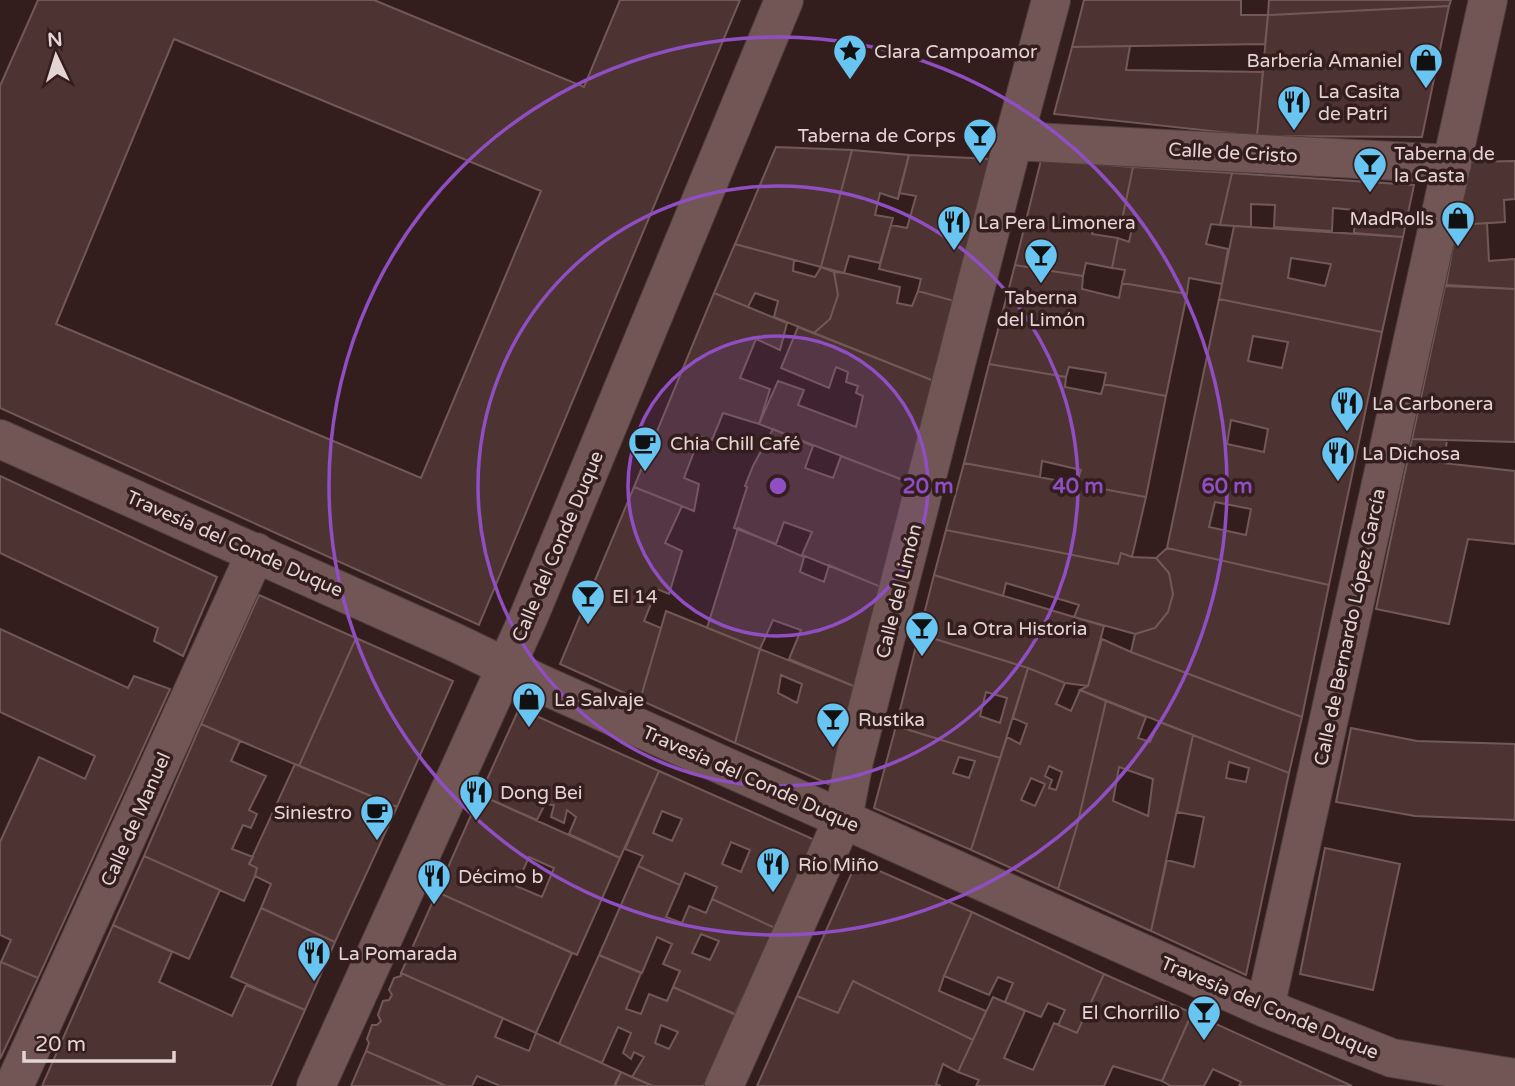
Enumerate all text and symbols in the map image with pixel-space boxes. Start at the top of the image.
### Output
north arrow [21,21,91,91]
text: N [47,29,63,52]
place icon: Clara Campoamor [831,32,869,81]
place label: Clara Campoamor [874,41,1038,63]
shop icon: Barbería Amaniel [1407,41,1445,90]
place label: Barbería Amaniel [1247,50,1402,72]
place label: La Casita de Patri [1318,81,1400,125]
restaurant icon: La Casita de Patri [1275,83,1313,132]
bar icon: Taberna de Corps [961,116,999,165]
place label: Taberna de Corps [798,125,956,147]
street label: Calle de Cristo [1168,139,1298,167]
place label: Taberna de la Casta [1394,143,1495,187]
bar icon: Taberna de la Casta [1351,145,1389,194]
shop icon: MadRolls [1439,199,1477,248]
restaurant icon: La Pera Limonera [935,203,973,252]
place label: MadRolls [1350,208,1434,230]
place label: La Pera Limonera [978,212,1136,234]
bar icon: Taberna del Limón [1022,236,1060,285]
place label: Taberna del Limón [997,287,1085,331]
restaurant icon: La Carbonera [1328,384,1366,433]
place label: La Carbonera [1372,393,1494,415]
cafe icon: Chia Chill Café [626,424,664,473]
place label: Chia Chill Café [670,433,800,455]
restaurant icon: La Dichosa [1319,434,1357,483]
place label: La Dichosa [1362,443,1460,465]
street label: Calle del Conde Duque [508,448,608,645]
centre of rings [766,474,790,498]
text: 20 m [902,474,954,499]
text: 40 m [1052,474,1104,499]
text: 60 m [1201,474,1253,499]
street label: Travesía del Conde Duque [123,486,346,602]
street label: Calle de Bernardo López García [1310,487,1390,768]
street label: Calle del Limón [872,522,926,661]
bar icon: El 14 [569,577,607,626]
place label: El 14 [612,586,658,608]
bar icon: La Otra Historia [903,609,941,658]
place label: La Otra Historia [946,618,1087,640]
shop icon: La Salvaje [510,680,548,729]
place label: La Salvaje [554,689,644,711]
bar icon: Rustika [814,700,852,749]
place label: Rustika [858,709,925,731]
street label: Travesía del Conde Duque [639,721,862,837]
street label: Calle de Manuel [97,749,175,890]
restaurant icon: Dong Bei [457,773,495,822]
place label: Dong Bei [500,782,583,804]
cafe icon: Siniestro [358,793,396,842]
place label: Siniestro [274,802,352,824]
restaurant icon: Río Miño [754,845,792,894]
place label: Río Miño [798,854,879,876]
restaurant icon: Décimo b [415,857,453,906]
place label: Décimo b [458,866,543,888]
restaurant icon: La Pomarada [295,934,333,983]
place label: La Pomarada [338,943,457,965]
street label: Travesía del Conde Duque [1157,952,1382,1064]
bar icon: El Chorrillo [1185,993,1223,1042]
place label: El Chorrillo [1082,1002,1180,1024]
scale bar [24,1020,175,1064]
text: 20 m [35,1032,86,1057]

